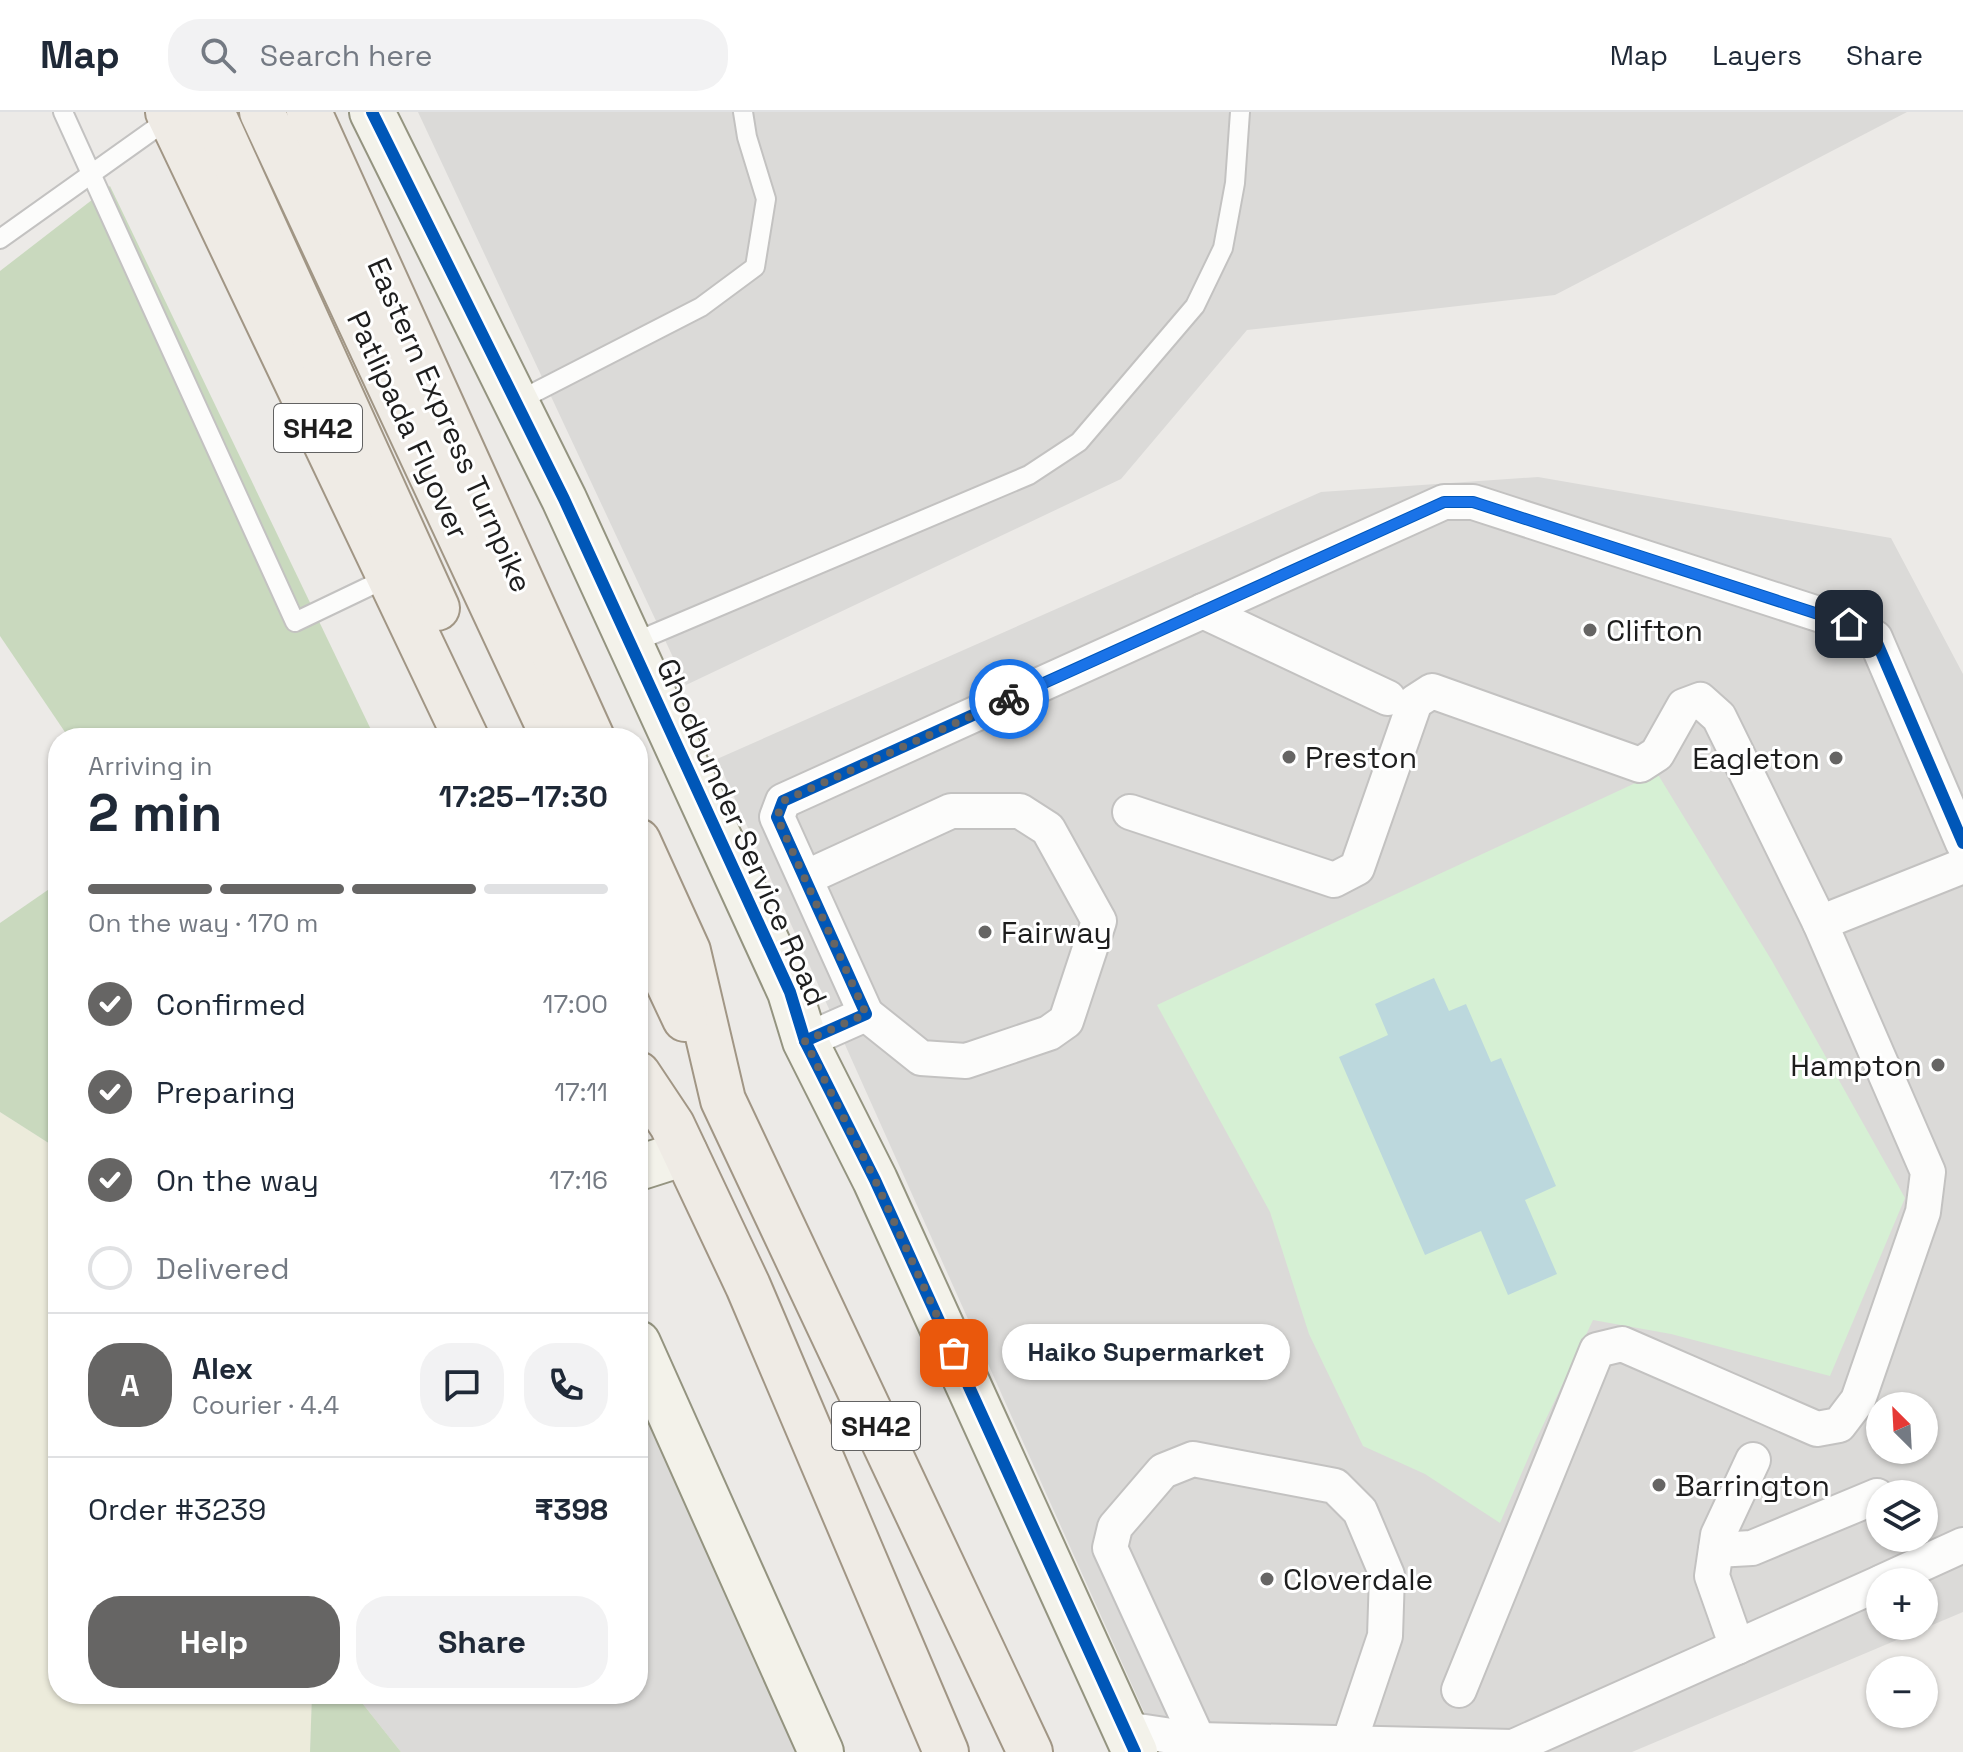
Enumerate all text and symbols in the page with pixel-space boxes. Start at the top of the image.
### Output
search box [168,19,728,91]
text: Map [40,31,120,79]
icon: search [196,33,240,77]
text: Search here [260,36,433,75]
text: Map [1610,37,1668,73]
text: Layers [1712,37,1802,73]
text: Share [1846,37,1923,73]
street label: Eastern Express Turnpike [359,252,541,598]
street label: Patlipada Flyover [338,305,478,545]
road number: SH42 [274,404,362,452]
pin [1815,590,1883,658]
icon: home [1827,602,1871,646]
place label: Clifton [1606,611,1703,650]
marker: Clifton [1581,621,1599,639]
street label: Ghodbunder Service Road [648,652,836,1012]
courier [969,659,1049,739]
icon: bike [987,677,1031,721]
place label: Preston [1305,738,1417,777]
place label: Eagleton [1692,739,1820,778]
marker: Preston [1280,748,1298,766]
text: Arriving in [88,749,212,783]
marker: Eagleton [1827,749,1845,767]
text: 17:25–17:30 [439,777,608,816]
text: 2 min [88,780,222,846]
text: On the way · 170 m [88,906,318,940]
place label: Fairway [1001,913,1112,952]
marker: Fairway [976,923,994,941]
icon: check [88,982,132,1026]
text: Confirmed [156,985,306,1024]
text: 17:00 [543,987,608,1021]
place label: Hampton [1790,1046,1922,1085]
marker: Hampton [1929,1056,1947,1074]
icon: check [88,1070,132,1114]
text: Preparing [156,1073,295,1112]
text: 17:11 [554,1075,608,1109]
icon: check [88,1158,132,1202]
text: On the way [156,1161,319,1200]
text: 17:16 [549,1163,608,1197]
text: Delivered [156,1249,290,1288]
pin [920,1319,988,1387]
callout: Haiko Supermarket [1002,1325,1290,1381]
icon: bag [932,1331,976,1375]
text: Haiko Supermarket [1028,1335,1264,1369]
button: chat [420,1343,504,1427]
button: phone [524,1343,608,1427]
text: Alex [192,1349,253,1388]
text: A [120,1366,140,1405]
text: Courier · 4.4 [192,1388,339,1422]
north arrow [1866,1392,1938,1464]
map controls [1866,1392,1938,1728]
road number: SH42 [832,1402,920,1450]
place label: Barrington [1675,1466,1830,1505]
marker: Barrington [1650,1476,1668,1494]
button: layers [1866,1480,1938,1552]
text: Order #3239 [88,1490,266,1529]
text: ₹398 [535,1490,608,1529]
place label: Cloverdale [1283,1560,1433,1599]
button: + [1866,1568,1938,1640]
marker: Cloverdale [1258,1570,1276,1588]
button: Help [88,1596,340,1688]
button: Share [356,1596,608,1688]
button: − [1866,1656,1938,1728]

